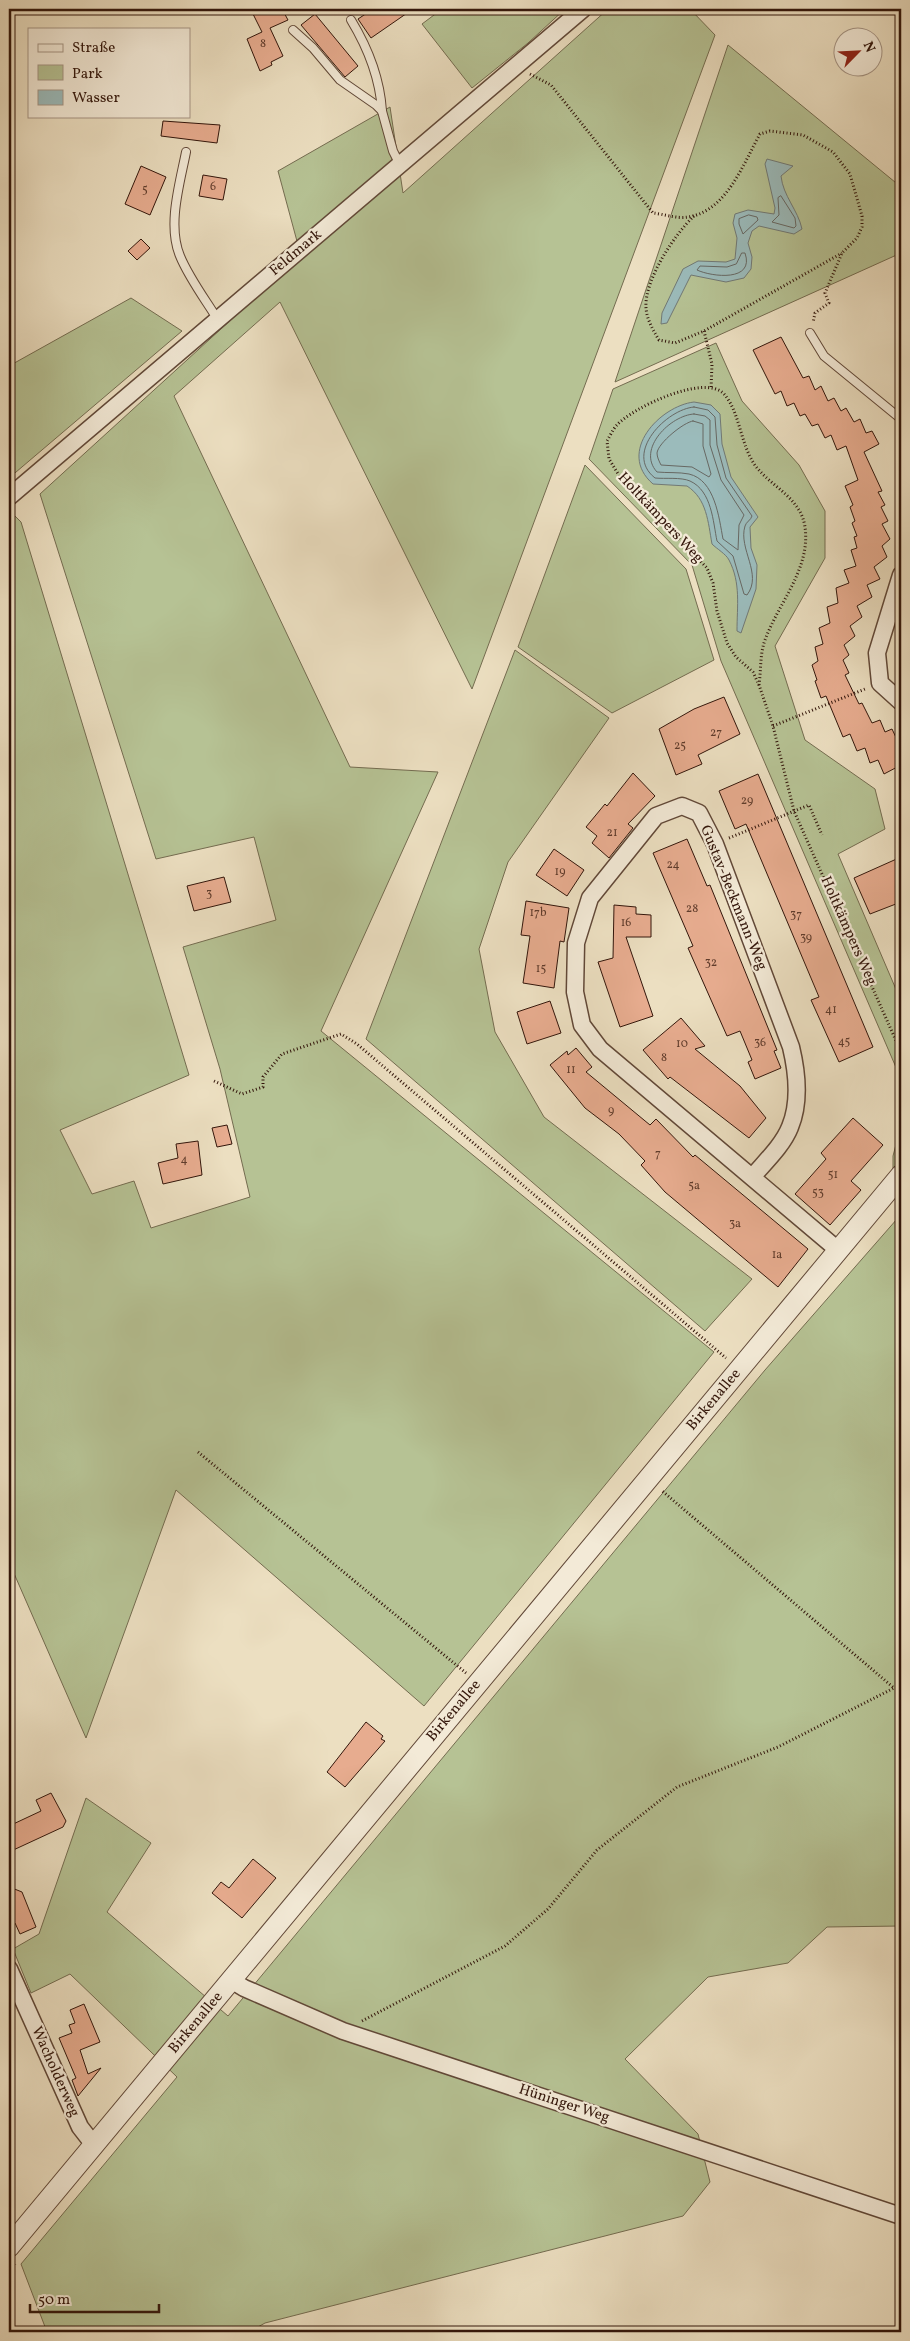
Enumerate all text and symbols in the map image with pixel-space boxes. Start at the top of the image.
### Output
legend [28,28,190,118]
north arrow [832,28,882,78]
house number: 8 [260,36,266,52]
text: Straße [72,38,115,59]
text: N [858,39,879,56]
text: Park [72,64,103,85]
text: Wasser [72,88,120,109]
house number: 6 [210,179,216,195]
house number: 5 [142,182,148,198]
street label: Feldmark [265,225,327,281]
street label: Holtkämpers Weg [612,468,708,568]
house number: 27 [710,725,722,741]
house number: 25 [674,738,686,754]
house number: 29 [741,793,753,809]
street label: Gustav-Beckmann-Weg [694,822,772,974]
house number: 21 [606,825,618,841]
house number: 24 [666,857,680,873]
house number: 19 [555,864,565,880]
street label: Holtkämpers Weg [815,873,882,989]
house number: 3 [206,886,212,902]
house number: 28 [686,901,698,917]
house number: 17b [529,905,547,921]
house number: 37 [790,907,802,923]
house number: 16 [621,915,631,931]
house number: 39 [800,930,812,946]
house number: 32 [705,955,717,971]
house number: 15 [536,961,546,977]
house number: 41 [825,1002,837,1018]
house number: 45 [838,1034,851,1050]
house number: 36 [754,1035,766,1051]
house number: 10 [676,1036,688,1052]
house number: 8 [661,1050,667,1066]
house number: 11 [566,1062,576,1078]
house number: 9 [608,1103,614,1119]
house number: 7 [655,1146,661,1162]
house number: 4 [180,1152,188,1168]
house number: 51 [828,1167,838,1183]
house number: 5a [688,1178,700,1194]
house number: 53 [812,1185,824,1201]
house number: 3a [729,1216,741,1232]
house number: 1a [772,1247,782,1263]
street label: Birkenallee [682,1365,746,1435]
street label: Birkenallee [422,1676,486,1746]
street label: Birkenallee [164,1988,228,2058]
street label: Wacholderweg [26,2023,84,2121]
street label: Hüninger Weg [516,2079,612,2129]
scale bar [30,2281,159,2313]
text: 50 m [38,2290,70,2311]

